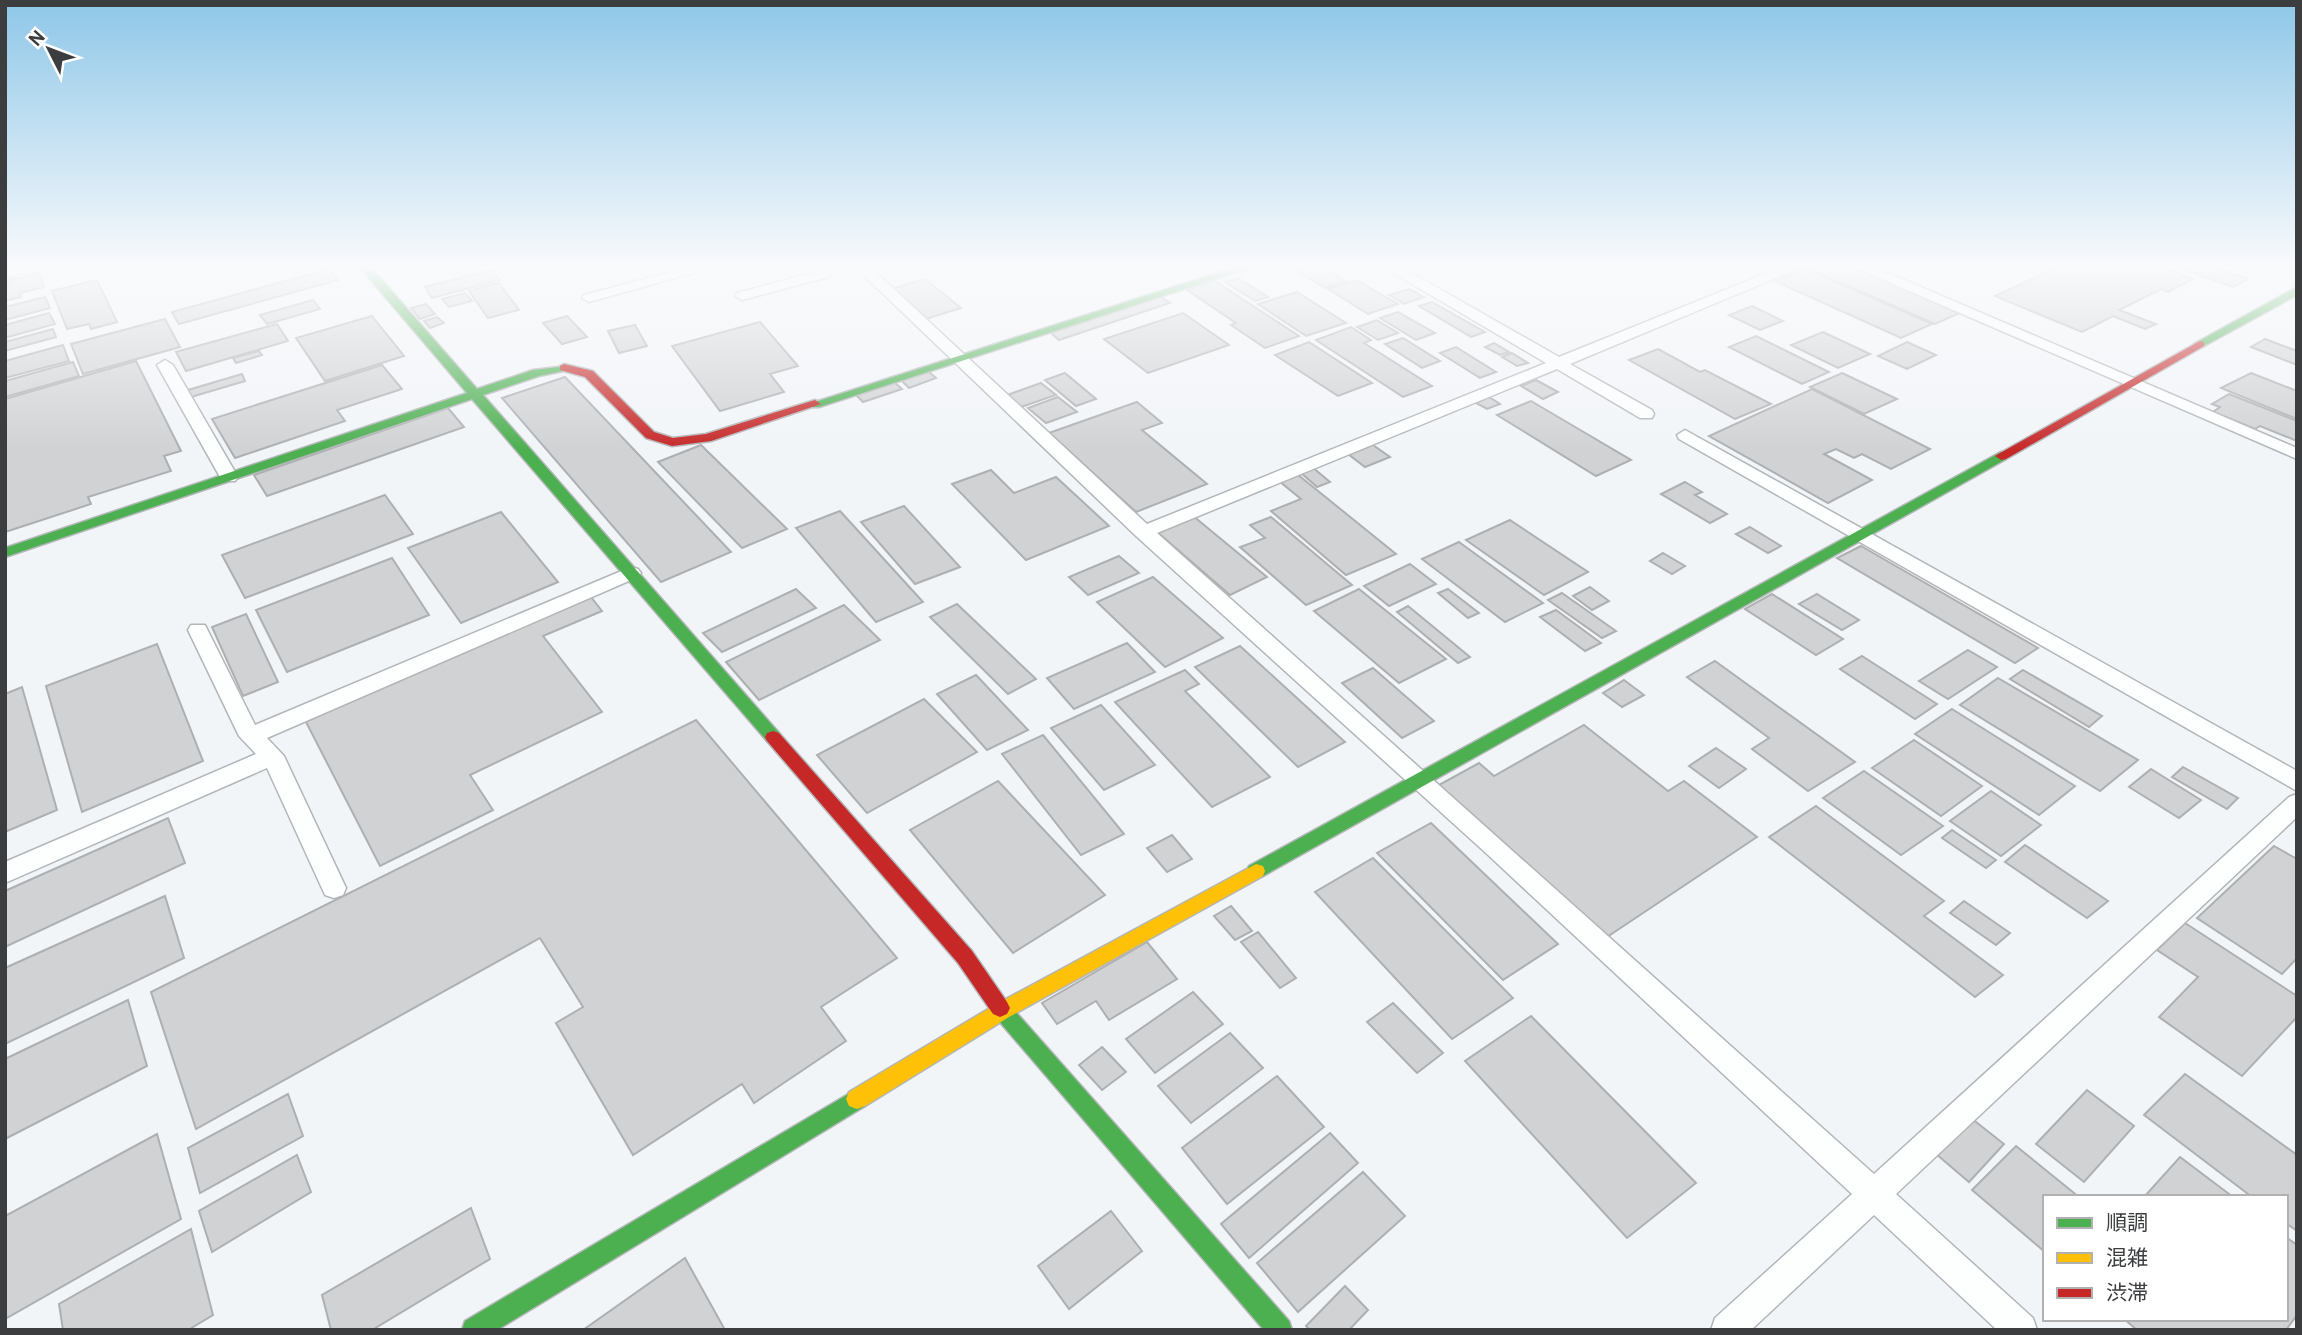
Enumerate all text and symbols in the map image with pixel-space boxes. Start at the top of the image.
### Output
north arrow [14,14,84,84]
text: N [24,26,51,52]
legend [2043,1195,2288,1321]
text: 順調 [2106,1211,2148,1238]
text: 混雑 [2106,1246,2148,1273]
text: 渋滞 [2106,1281,2148,1308]

